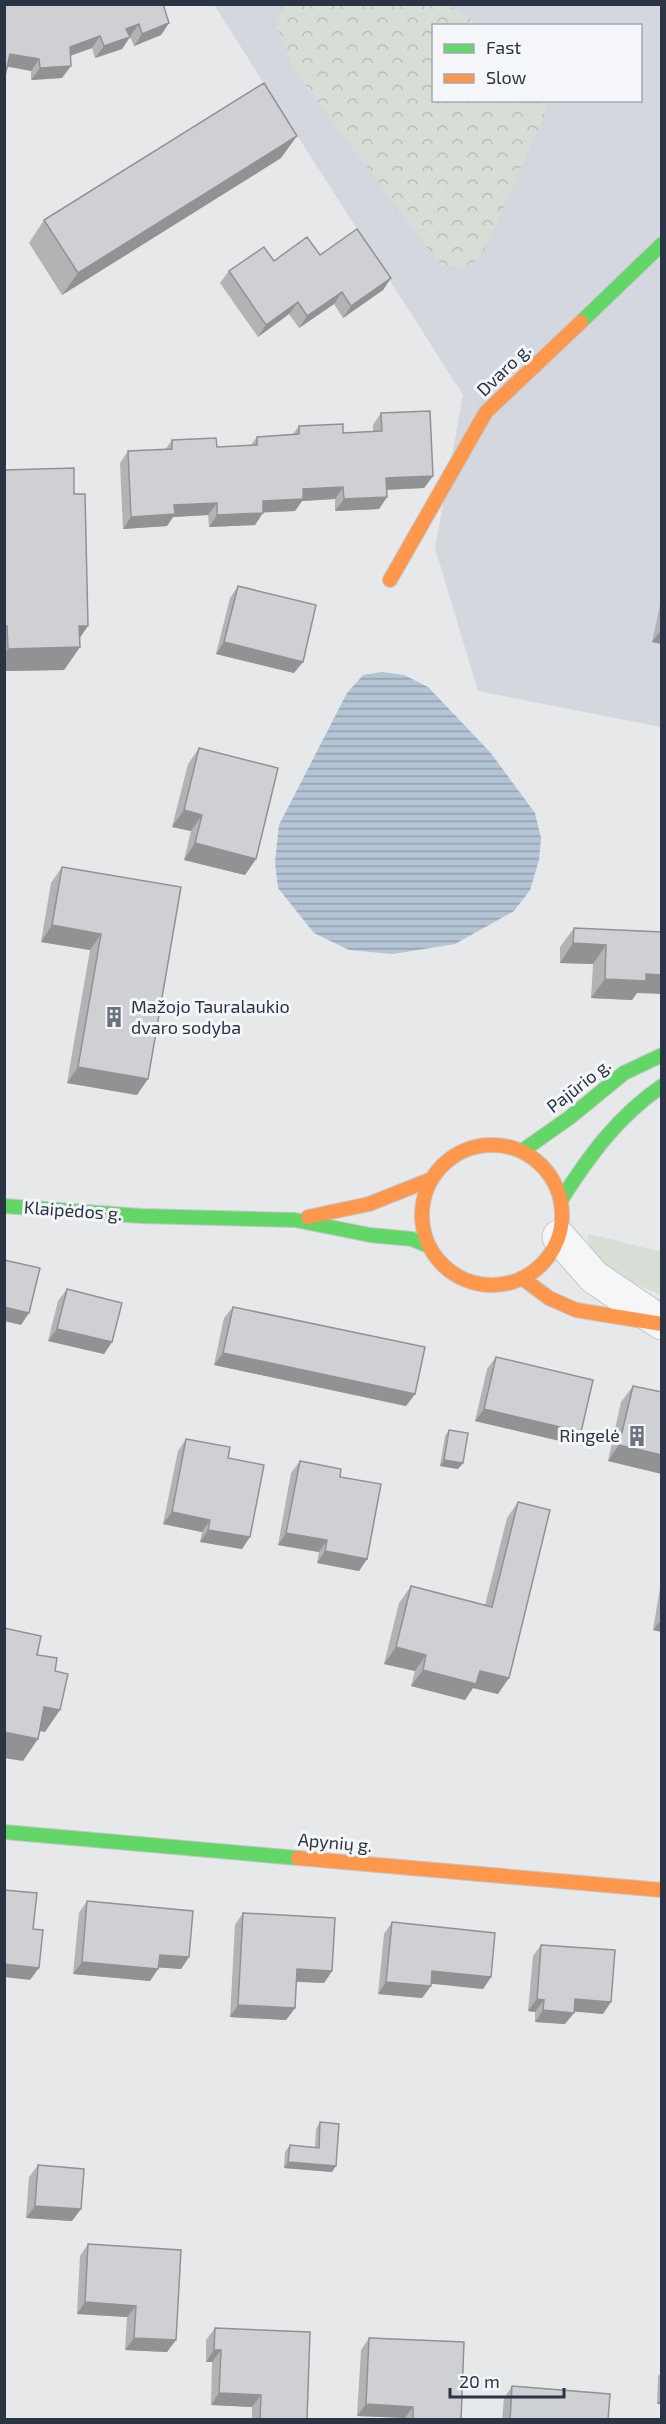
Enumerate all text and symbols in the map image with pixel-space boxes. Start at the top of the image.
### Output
legend [432,24,642,102]
text: Fast [486,36,521,58]
text: Slow [486,66,527,88]
street label: Dvaro g. [472,338,535,400]
place label: Mažojo Tauralaukio dvaro sodyba [131,995,290,1038]
building icon: Mažojo Tauralaukio dvaro sodyba [102,1005,126,1029]
street label: Pajūrio g. [542,1053,615,1117]
street label: Klaipėdos g. [23,1196,123,1224]
place label: Ringelė [559,1424,620,1446]
building icon: Ringelė [625,1424,649,1448]
street label: Apynių g. [297,1828,373,1856]
scale bar [450,2361,564,2399]
text: 20 m [459,2370,500,2392]

